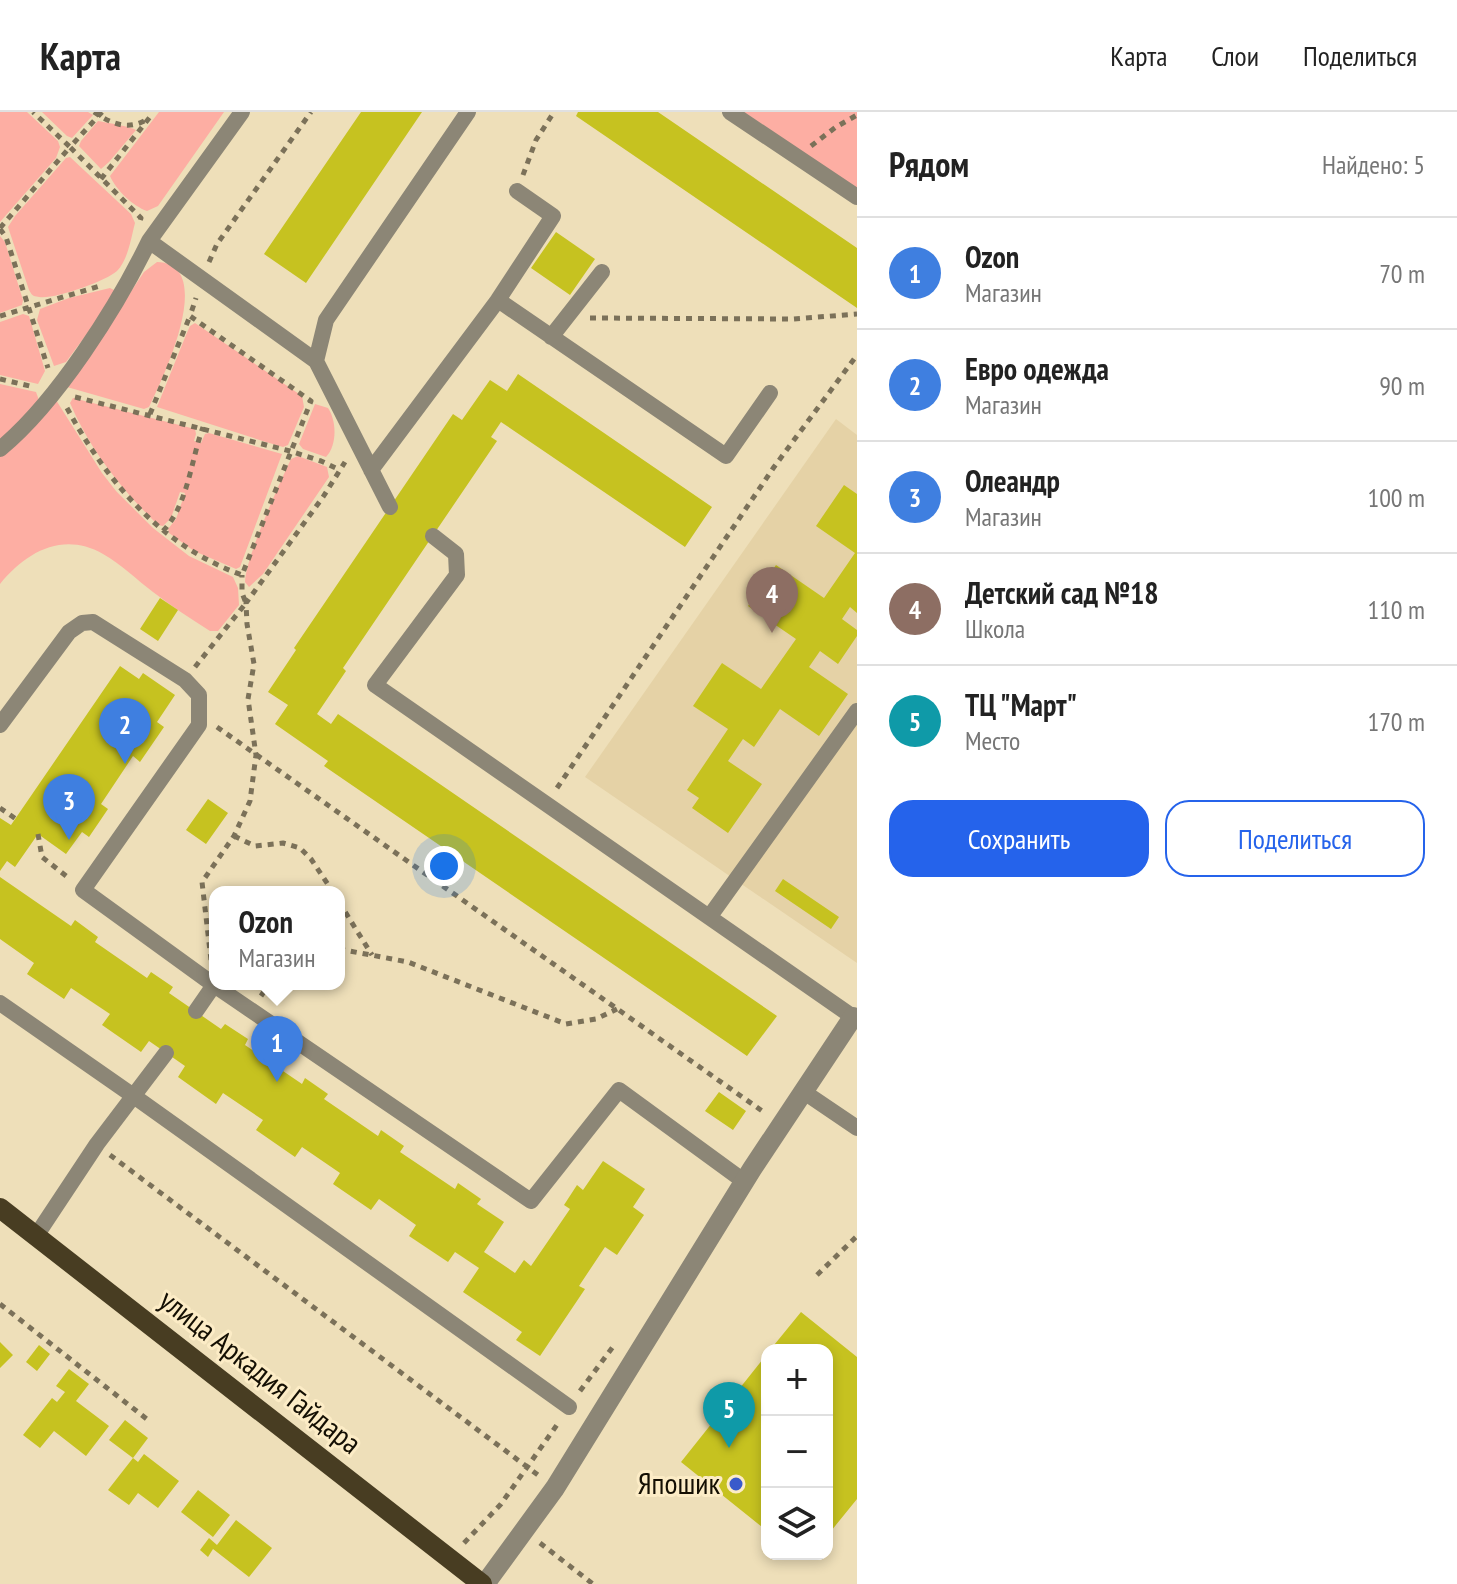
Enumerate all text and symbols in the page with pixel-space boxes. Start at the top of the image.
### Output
text: Карта [40,31,121,80]
text: Карта [1110,37,1167,74]
text: Слои [1211,37,1259,74]
text: Поделиться [1303,37,1417,74]
text: Рядом [889,142,969,186]
text: Найдено: 5 [1322,148,1425,181]
text: Ozon [965,237,1019,276]
text: 1 [909,257,921,290]
text: 70 m [1379,257,1425,290]
text: Магазин [965,276,1042,309]
text: Евро одежда [965,349,1109,388]
text: 2 [909,369,921,402]
text: 90 m [1379,369,1425,402]
text: Магазин [965,388,1042,421]
text: Олеандр [965,461,1060,500]
text: 3 [909,481,921,514]
text: 100 m [1367,481,1425,514]
text: Магазин [965,500,1042,533]
pin: 4 [746,567,798,633]
text: Детский сад №18 [965,573,1159,612]
text: 4 [909,593,921,626]
text: 110 m [1367,593,1425,626]
text: Школа [965,612,1025,645]
text: ТЦ "Март" [965,685,1077,724]
pin: 2 [99,698,151,764]
text: 5 [909,705,921,738]
text: 170 m [1367,705,1425,738]
text: Место [965,724,1020,757]
pin: 3 [43,774,95,840]
button: Сохранить [889,800,1149,877]
button: Поделиться [1165,800,1425,877]
your location [424,846,464,886]
popup [209,886,345,990]
text: Ozon [239,902,293,941]
text: Магазин [239,941,315,974]
pin: 1 [251,1016,303,1082]
street label: улица Аркадия Гайдара [152,1280,370,1462]
map controls [761,1344,833,1560]
button: + [761,1344,833,1416]
pin: 5 [703,1382,755,1448]
button: − [761,1416,833,1488]
place label: Япошик [638,1463,720,1502]
marker: Япошик [727,1475,745,1493]
button: layers [761,1488,833,1560]

